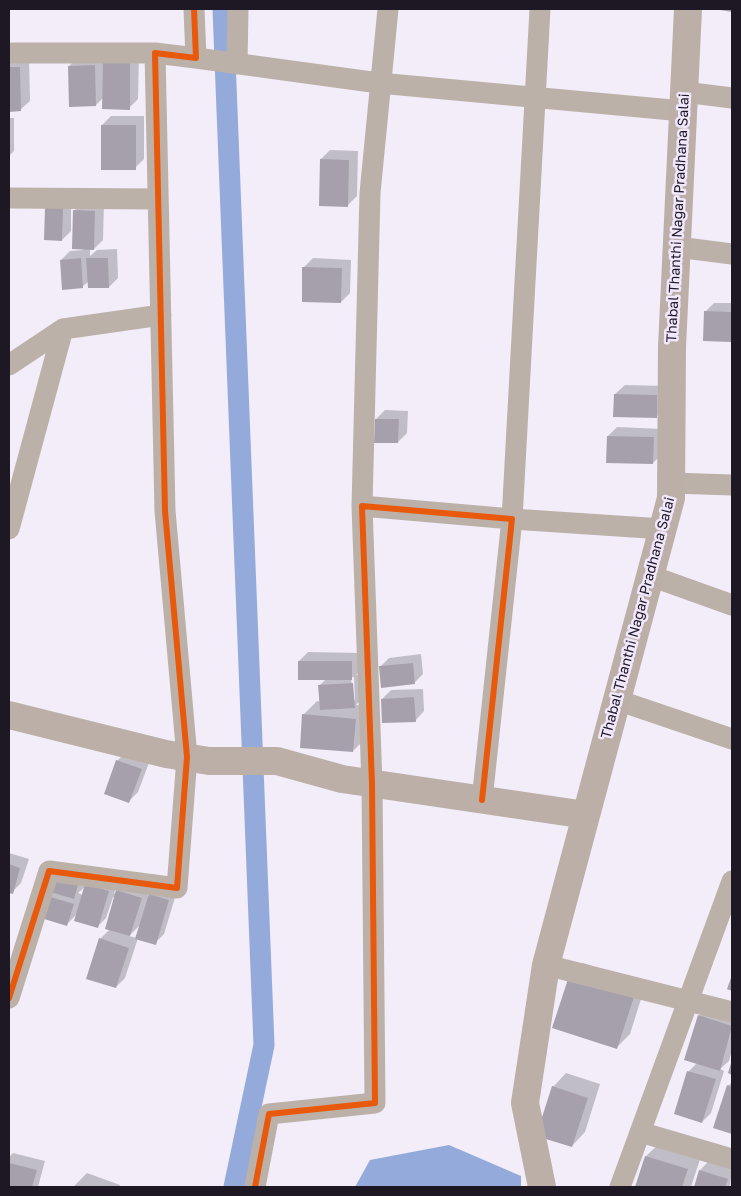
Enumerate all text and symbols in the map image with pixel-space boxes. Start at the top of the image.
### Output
street label: Thabal Thanthi Nagar Pradhana Salai [663,93,693,343]
street label: Thabal Thanthi Nagar Pradhana Salai [598,495,678,741]

